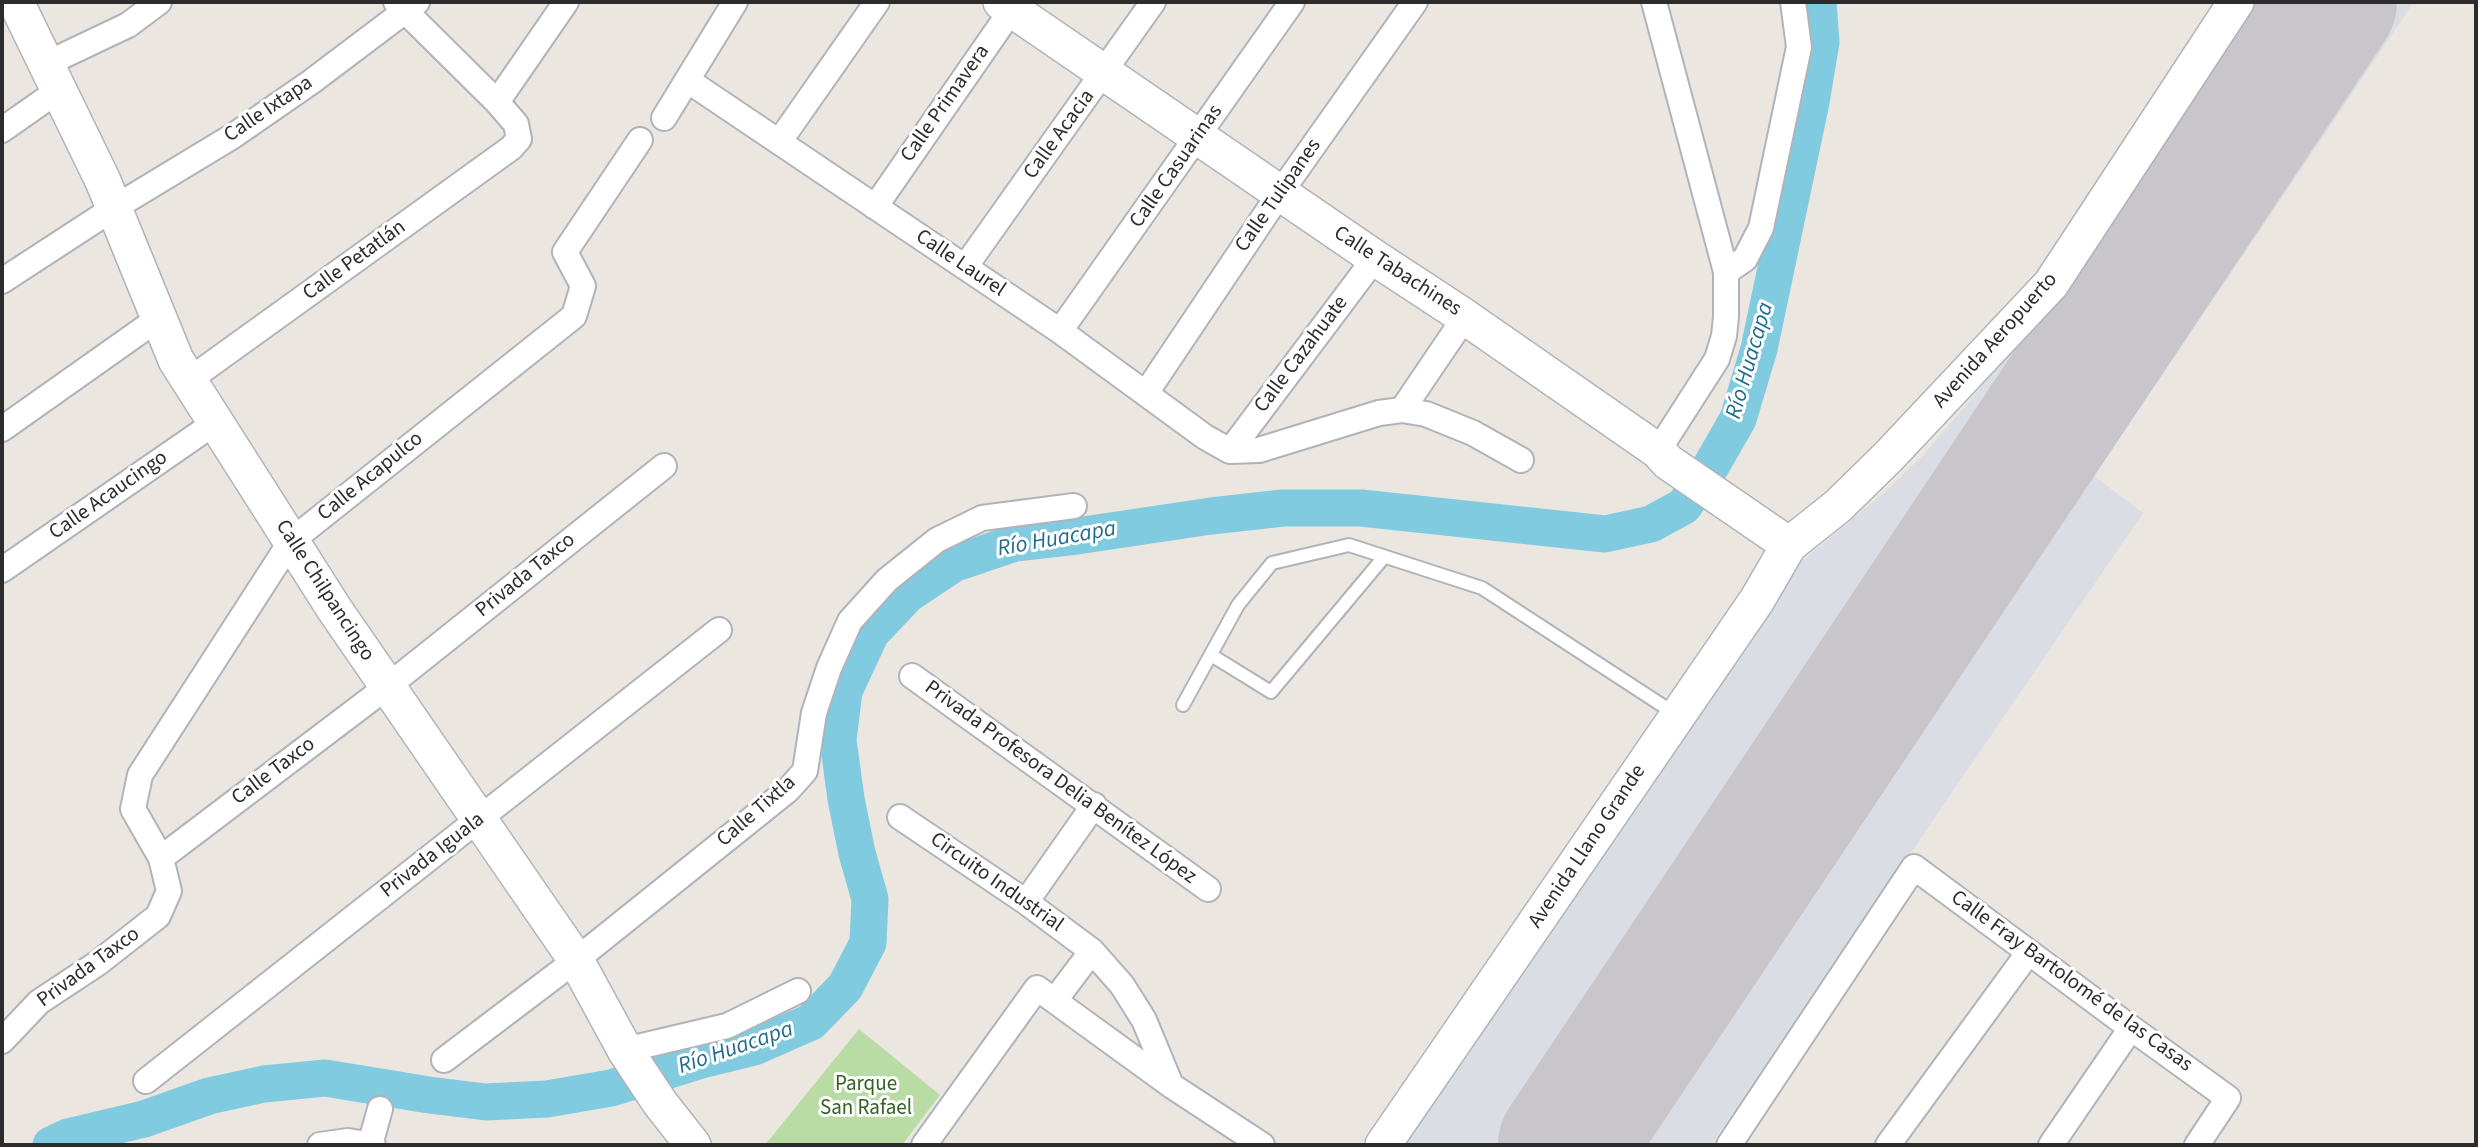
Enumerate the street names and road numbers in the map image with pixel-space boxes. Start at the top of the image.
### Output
street label: Calle Primavera [896,40,996,168]
street label: Calle Ixtapa [220,71,318,149]
street label: Calle Acacia [1019,85,1101,185]
street label: Calle Casuarinas [1125,101,1229,233]
street label: Calle Tulipanes [1231,134,1327,258]
street label: Calle Petatlán [299,215,411,307]
street label: Calle Tabachines [1328,221,1466,323]
street label: Calle Laurel [910,225,1010,303]
street label: Avenida Aeropuerto [1929,268,2063,414]
street label: Calle Cazahuate [1250,292,1354,418]
street label: Calle Acapulco [313,427,429,527]
street label: Calle Acaucingo [45,446,173,546]
street label: Calle Chilpancingo [269,516,379,666]
street label: Privada Taxco [471,528,581,624]
street label: Privada Profesora Delia Benítez López [919,676,1201,890]
street label: Calle Taxco [227,733,321,811]
street label: Avenida Llano Grande [1524,761,1652,933]
street label: Calle Tixtla [712,771,802,853]
street label: Privada Iguala [376,808,490,904]
street label: Circuito Industrial [925,828,1067,938]
street label: Calle Fray Bartolomé de las Casas [1945,886,2197,1078]
street label: Privada Taxco [33,922,145,1014]

